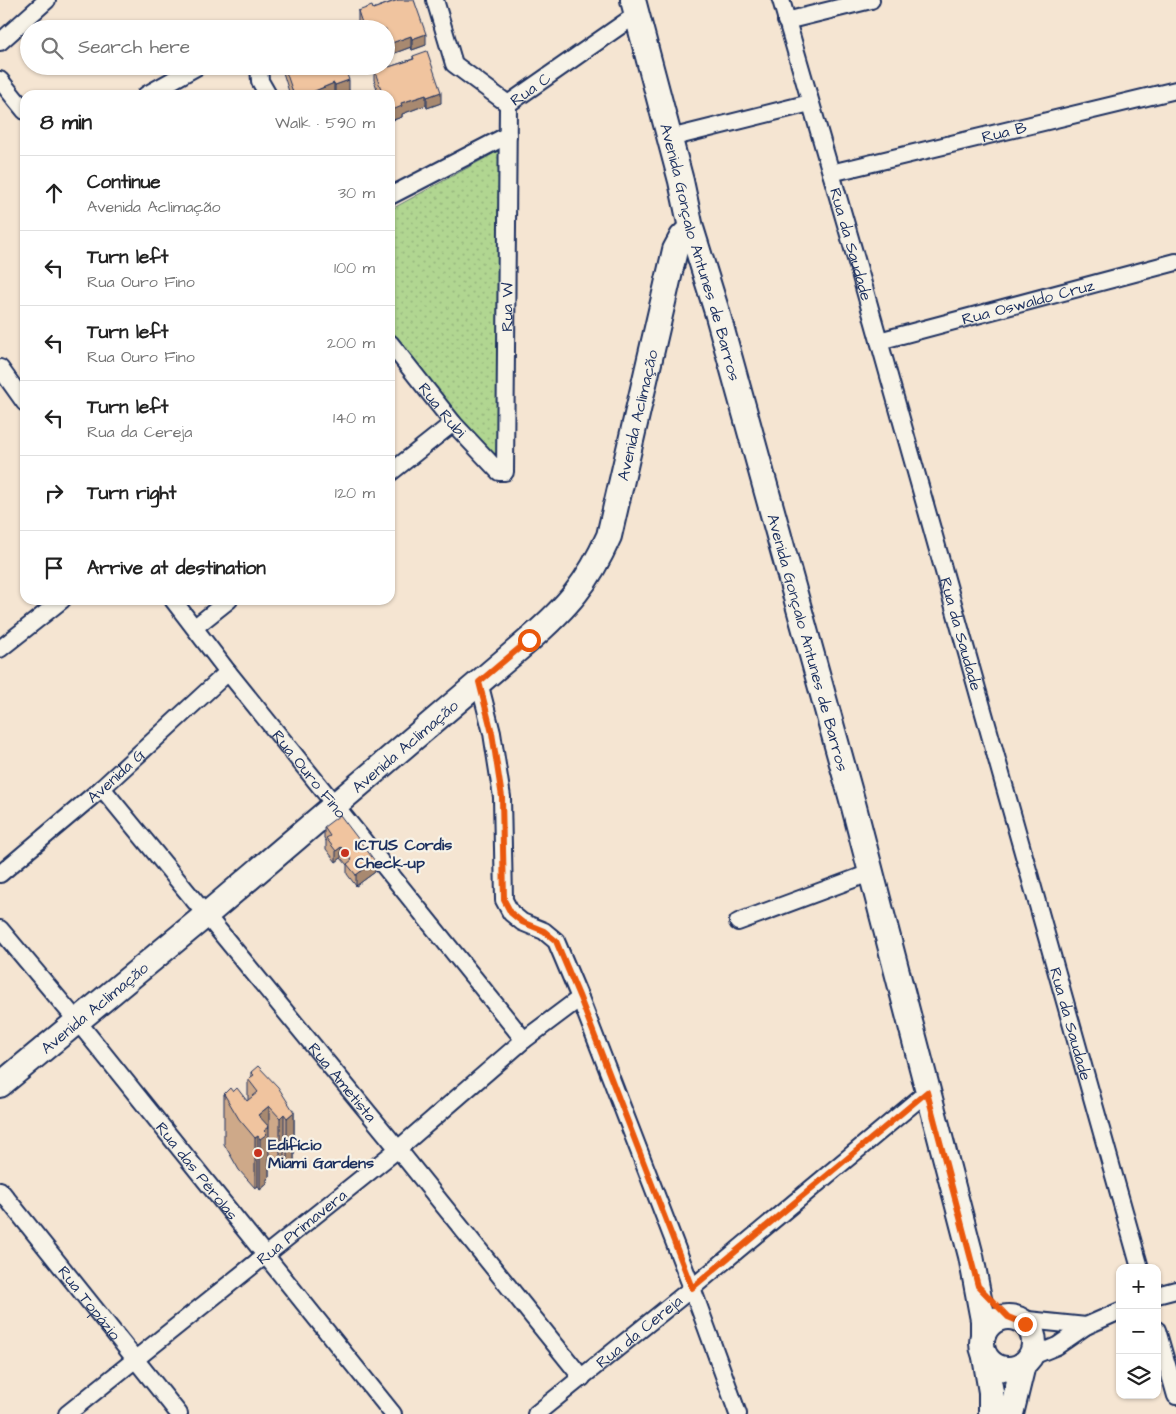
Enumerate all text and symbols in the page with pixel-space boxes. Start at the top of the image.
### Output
search box [20,20,395,75]
icon: search [38,34,66,62]
text: Search here [78,34,190,61]
street label: Rua C [506,67,556,111]
text: 8 min [40,108,92,137]
text: Walk · 590 m [275,112,375,134]
street label: Rua B [980,116,1030,148]
street label: Avenida Gonçalo Antunes de Barros [654,121,746,383]
text: Continue [87,169,161,196]
icon: ahead [40,179,68,207]
text: 30 m [338,182,375,204]
street label: Rua da Saudade [824,185,877,304]
text: Avenida Aclimação [87,196,221,218]
text: Turn left [87,244,168,271]
icon: left [40,254,68,282]
text: 100 m [334,257,375,279]
text: Rua Ouro Fino [87,271,195,293]
street label: Rua Oswaldo Cruz [959,274,1097,331]
street label: Rua W [496,282,519,332]
text: Turn left [87,319,168,346]
icon: left [40,329,68,357]
text: 200 m [327,332,375,354]
text: Rua Ouro Fino [87,346,195,368]
street label: Avenida Aclimação [612,348,664,483]
street label: Rua Rubi [413,378,471,443]
text: Turn left [87,394,168,421]
icon: left [40,404,68,432]
text: 140 m [333,407,375,429]
text: Rua da Cereja [87,421,192,443]
icon: right [40,479,68,507]
text: Turn right [87,480,176,507]
text: 120 m [335,482,375,504]
street label: Avenida Gonçalo Antunes de Barros [761,511,854,774]
icon: arrive [40,554,68,582]
text: Arrive at destination [87,555,266,582]
street label: Rua da Saudade [934,575,987,693]
route start [518,629,541,652]
street label: Avenida Aclimação [347,695,463,798]
street label: Rua Ouro Fino [267,725,351,823]
street label: Avenida G [82,744,150,808]
place label: ICTUS Cordis Check-up [355,834,452,874]
marker: ICTUS Cordis Check-up [339,847,351,859]
street label: Avenida Aclimação [36,957,153,1059]
street label: Rua da Saudade [1044,965,1097,1083]
street label: Rua Ametista [303,1038,381,1127]
street label: Rua das Pérolas [150,1117,243,1225]
place label: Edifício Miami Gardens [268,1134,374,1174]
marker: Edifício Miami Gardens [252,1147,264,1159]
street label: Rua Primavera [252,1184,352,1270]
street label: Rua Topázio [53,1261,126,1345]
map controls [1116,1264,1161,1399]
button: + [1116,1264,1161,1309]
street label: Rua da Cereja [591,1290,687,1373]
button: − [1116,1309,1161,1354]
route end [1014,1313,1037,1336]
button: layers [1116,1354,1161,1399]

